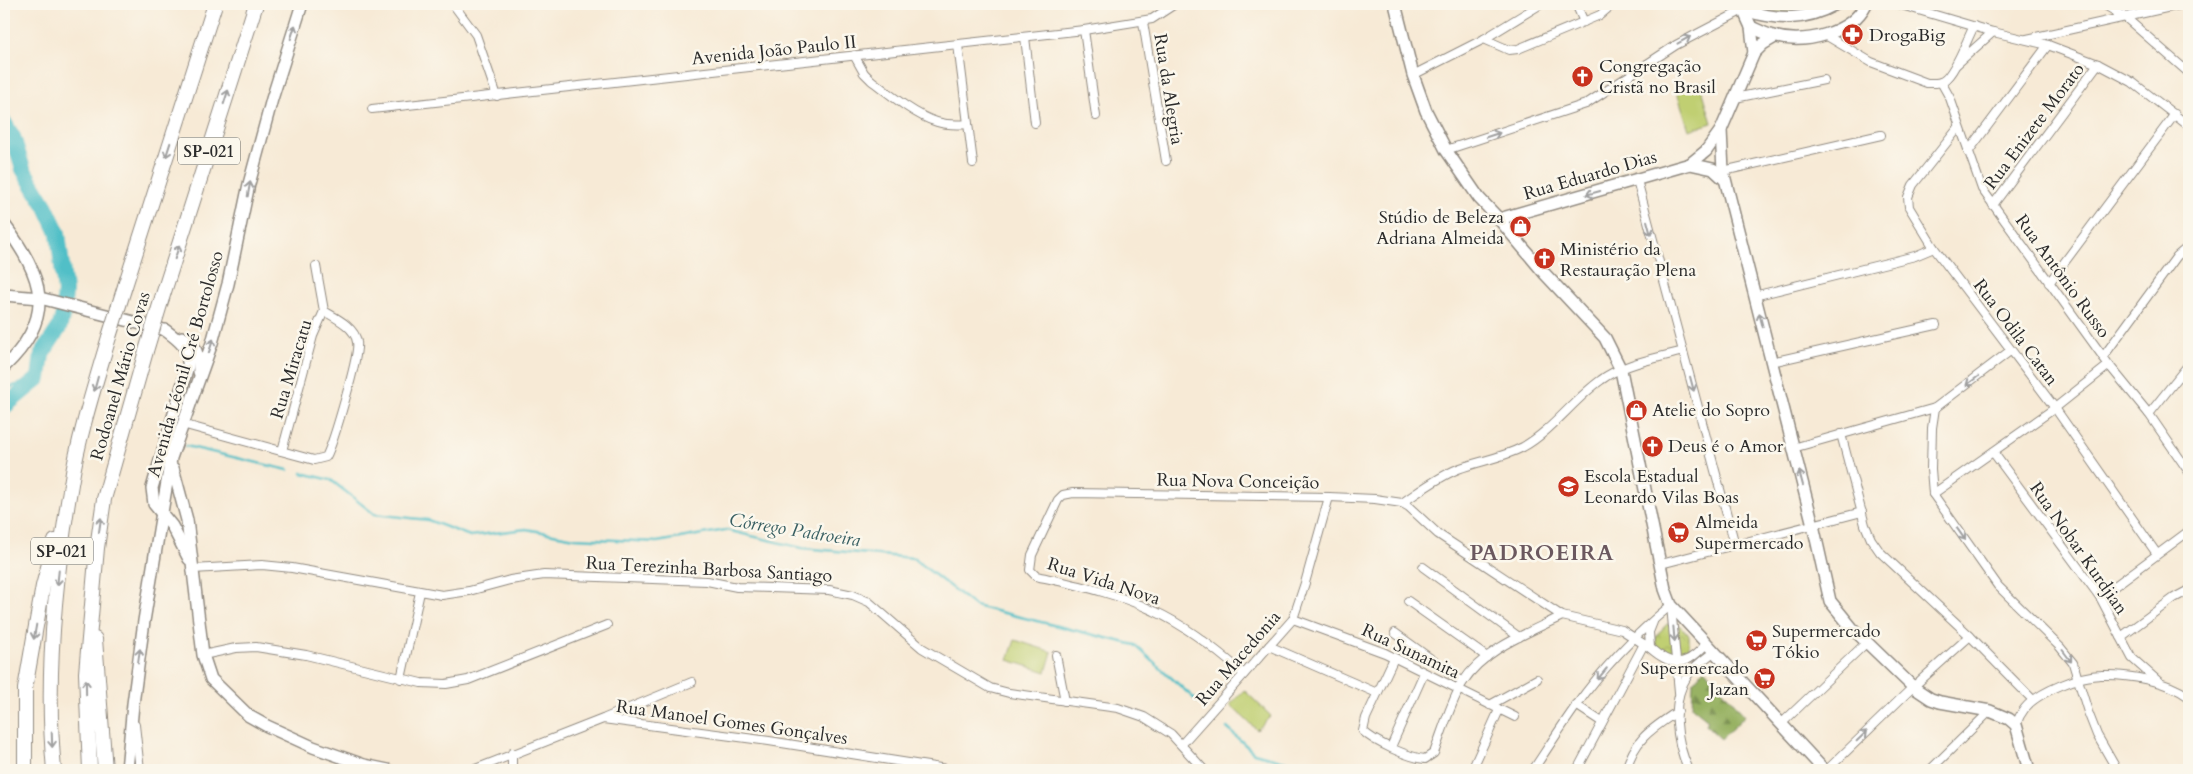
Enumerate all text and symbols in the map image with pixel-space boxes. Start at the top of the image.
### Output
pharmacy icon: DrogaBig [1841,23,1865,47]
place label: DrogaBig [1869,23,1946,48]
one-way arrow [289,25,298,41]
street label: Avenida João Paulo II [690,29,858,72]
street label: Rua da Alegria [1147,32,1190,147]
one-way arrow [1676,35,1690,45]
place label: Congregação Cristã no Brasil [1599,54,1716,100]
street label: Rua Enizete Morato [1978,58,2090,195]
church icon: Congregação Cristã no Brasil [1571,64,1595,88]
one-way arrow [222,90,231,105]
one-way arrow [1484,130,1500,140]
road number: SP-021 [178,138,240,164]
one-way arrow [163,142,172,158]
street label: Rua Eduardo Dias [1521,145,1660,206]
one-way arrow [244,181,254,197]
one-way arrow [1586,189,1602,198]
place label: Stúdio de Beleza Adriana Almeida [1376,205,1504,251]
street label: Rua Antônio Russo [2009,209,2116,343]
shop icon: Stúdio de Beleza Adriana Almeida [1508,215,1532,239]
one-way arrow [1645,219,1655,235]
place label: Ministério da Restauração Plena [1560,237,1697,283]
one-way arrow [173,244,182,260]
church icon: Ministério da Restauração Plena [1532,247,1556,271]
street label: Avenida Léonil Cré Bortolosso [141,248,230,480]
street label: Rua Odila Catan [1967,274,2064,391]
street label: Rodoanel Mário Covas [84,289,157,463]
one-way arrow [1755,313,1765,329]
street label: Rua Miracatu [264,316,319,422]
one-way arrow [206,339,216,355]
one-way arrow [1966,375,1979,386]
one-way arrow [91,376,100,392]
one-way arrow [1688,376,1697,392]
shop icon: Atelie do Sopro [1624,398,1648,422]
place label: Atelie do Sopro [1652,398,1770,423]
church icon: Deus é o Amor [1640,434,1664,458]
place label: Deus é o Amor [1668,434,1784,459]
place label: Escola Estadual Leonardo Vilas Boas [1584,464,1739,510]
street label: Rua Nova Conceição [1156,468,1320,495]
one-way arrow [1796,470,1805,486]
school or university icon: Escola Estadual Leonardo Vilas Boas [1556,474,1580,498]
street label: Rua Nobar Kurdjian [2023,477,2134,620]
water label: Córrego Padroeira [727,507,863,553]
place label: Almeida Supermercado [1695,510,1804,556]
one-way arrow [95,517,105,533]
supermarket icon: Almeida Supermercado [1667,520,1691,544]
one-way arrow [1956,527,1966,541]
road number: SP-021 [31,538,93,564]
district label: PADROEIRA [1469,538,1615,568]
street label: Rua Terezinha Barbosa Santiago [585,551,833,588]
street label: Rua Vida Nova [1044,551,1164,612]
one-way arrow [53,569,63,585]
street label: Rua Macedonia [1190,605,1287,711]
street label: Rua Sunamita [1358,618,1464,685]
place label: Supermercado Tókio [1772,619,1881,665]
one-way arrow [30,624,40,640]
one-way arrow [1669,626,1679,642]
supermarket icon: Supermercado Tókio [1744,629,1768,653]
one-way arrow [134,648,144,664]
one-way arrow [2062,649,2073,662]
place label: Supermercado Jazan [1641,656,1750,702]
supermarket icon: Supermercado Jazan [1753,666,1777,690]
one-way arrow [1597,667,1608,680]
one-way arrow [81,679,91,695]
street label: Rua Manoel Gomes Gonçalves [615,694,849,751]
one-way arrow [1855,730,1868,742]
one-way arrow [47,732,57,748]

